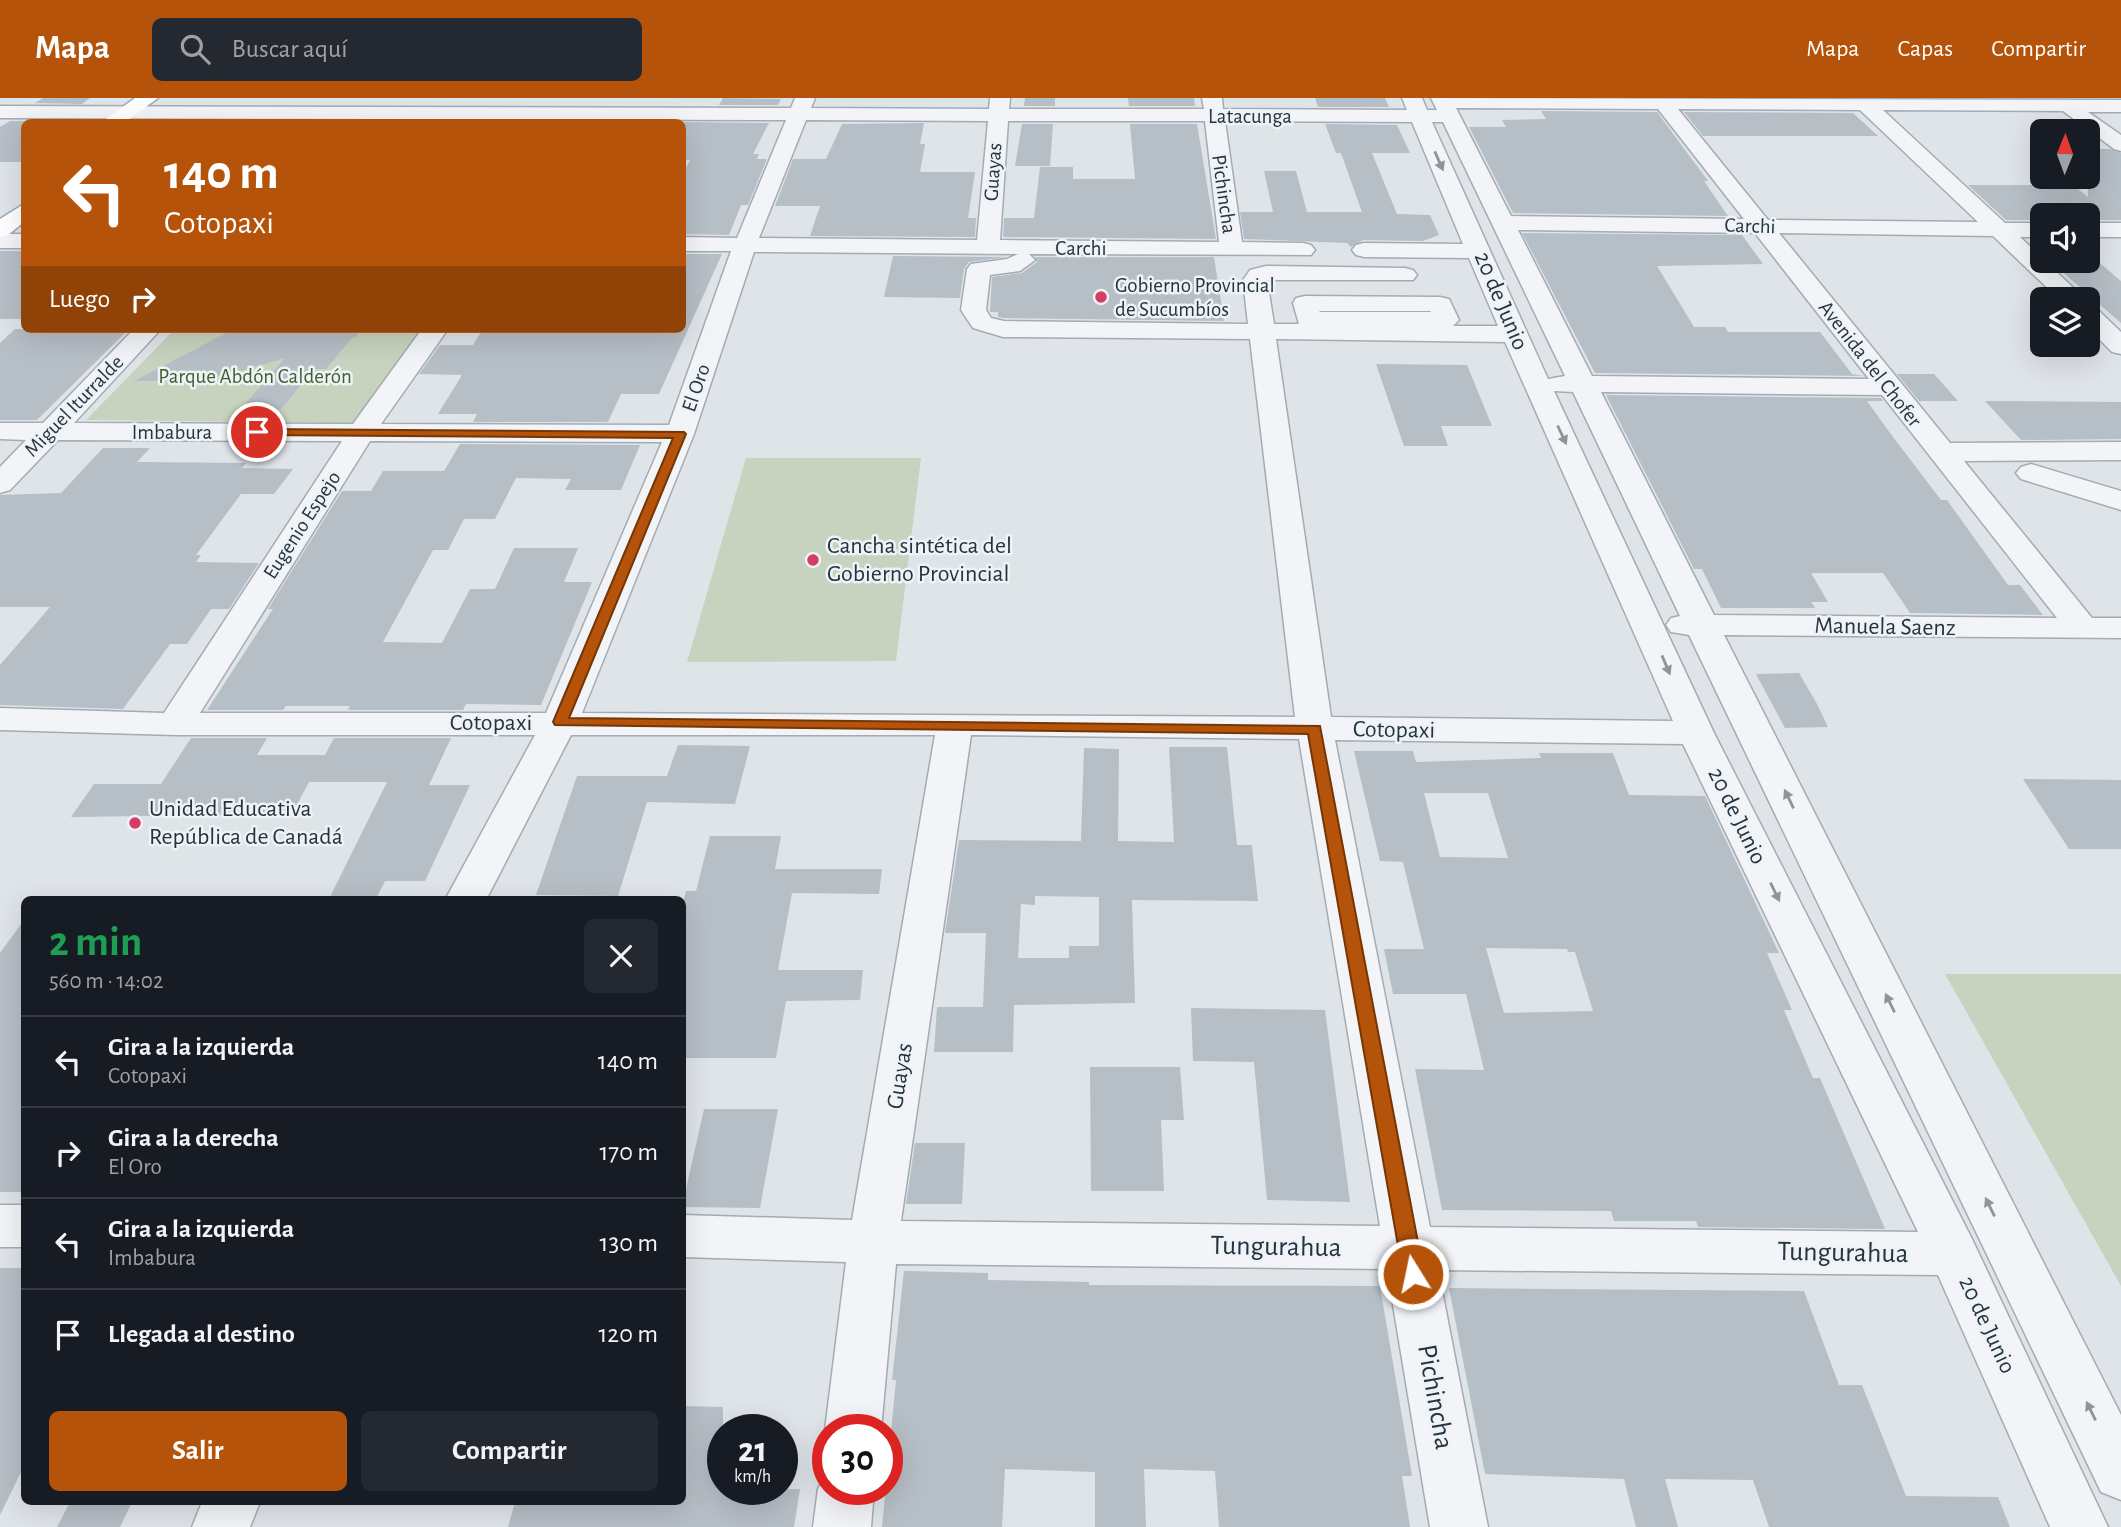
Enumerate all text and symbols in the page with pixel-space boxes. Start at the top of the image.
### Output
search box [152,18,642,81]
icon: search [176,30,214,68]
text: Mapa [35,32,110,65]
text: Buscar aquí [232,36,348,62]
text: Mapa [1806,37,1859,61]
text: Capas [1897,37,1953,61]
text: Compartir [1991,37,2086,61]
street label: Latacunga [1208,106,1292,127]
north arrow [2030,119,2100,189]
map controls [2030,119,2100,357]
street label: Guayas [980,142,1006,202]
icon: left [49,147,140,238]
text: 140 m [164,149,279,198]
one-way arrow [1434,150,1445,171]
street label: Pichincha [1208,153,1240,235]
button: sound [2030,203,2100,273]
text: Cotopaxi [164,207,274,239]
street label: Carchi [1724,215,1776,237]
street label: Carchi [1055,238,1107,259]
street label: 20 de Junio [1470,248,1532,354]
place label: Gobierno Provincial de Sucumbíos [1115,275,1275,320]
icon: right [124,280,162,318]
text: Luego [49,286,110,312]
button: layers [2030,287,2100,357]
marker: Gobierno Provincial de Sucumbíos [1093,289,1109,305]
street label: Avenida del Chofer [1815,297,1926,431]
street label: Miguel Iturralde [20,351,128,461]
street label: El Oro [678,361,714,415]
park label: Parque Abdón Calderón [158,366,352,387]
pin [227,402,287,462]
icon: arrive [238,413,276,451]
street label: Imbabura [132,422,212,443]
one-way arrow [1556,425,1568,445]
street label: Eugenio Espejo [259,467,345,583]
place label: Cancha sintética del Gobierno Provincial [827,534,1012,586]
marker: Cancha sintética del Gobierno Provincial [805,552,821,568]
street label: Manuela Saenz [1814,614,1956,640]
one-way arrow [1661,654,1672,675]
street label: Cotopaxi [450,711,532,735]
street label: Cotopaxi [1353,717,1435,743]
street label: 20 de Junio [1703,764,1771,868]
one-way arrow [1783,789,1795,809]
place label: Unidad Educativa República de Canadá [149,797,343,849]
marker: Unidad Educativa República de Canadá [127,815,143,831]
one-way arrow [1769,882,1780,902]
button: close [584,919,658,993]
text: 2 min [49,921,142,963]
text: 560 m · 14:02 [49,970,163,993]
one-way arrow [1884,993,1895,1013]
text: Gira a la izquierda [108,1034,294,1060]
street label: Guayas [883,1041,917,1111]
icon: left [49,1043,87,1081]
text: 140 m [598,1048,658,1074]
text: Cotopaxi [108,1065,187,1088]
text: Gira a la derecha [108,1125,279,1151]
icon: right [49,1134,87,1172]
text: 170 m [599,1139,658,1165]
text: El Oro [108,1156,162,1179]
one-way arrow [1985,1197,1996,1217]
text: Gira a la izquierda [108,1216,294,1242]
icon: left [49,1225,87,1263]
text: 130 m [600,1230,658,1256]
street label: Tungurahua [1210,1232,1342,1262]
position arrow [1376,1237,1450,1311]
street label: Tungurahua [1777,1238,1909,1268]
text: Imbabura [108,1247,196,1270]
street label: 20 de Junio [1954,1273,2020,1377]
icon: arrive [49,1316,87,1354]
text: Llegada al destino [108,1321,295,1347]
text: 120 m [598,1321,658,1347]
street label: Pichincha [1412,1342,1458,1452]
one-way arrow [2085,1401,2096,1421]
button: Salir [49,1411,347,1491]
button: Compartir [361,1411,658,1491]
speed limit sign: 30 [812,1414,903,1505]
text: 21 [738,1433,767,1468]
text: km/h [734,1468,771,1486]

